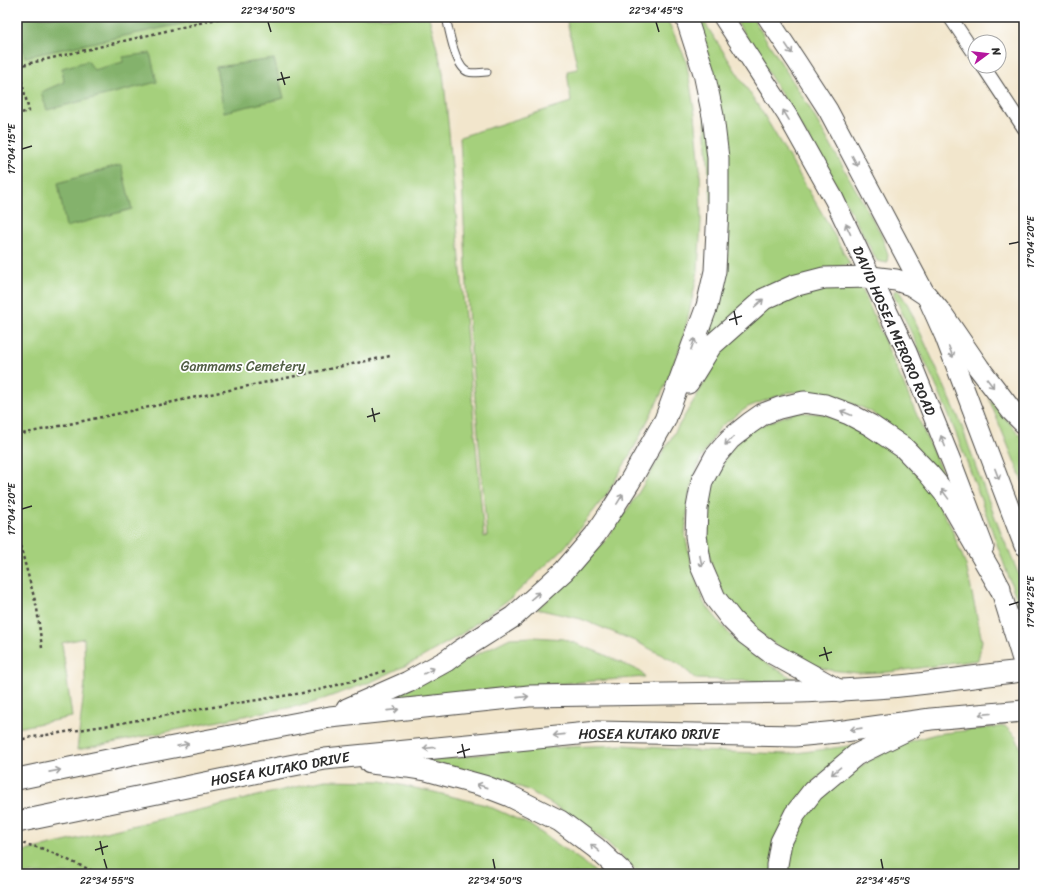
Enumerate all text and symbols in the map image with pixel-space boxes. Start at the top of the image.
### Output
text: 22°34'50"S [241,2,296,20]
text: 22°34'45"S [629,2,684,20]
north arrow [967,34,1007,74]
one-way arrow [785,44,793,55]
text: N [986,44,1006,58]
one-way arrow [782,109,790,121]
text: 17°04'15"E [3,122,21,174]
one-way arrow [852,155,859,167]
text: 17°04'20"E [1022,214,1040,268]
one-way arrow [844,223,851,235]
street label: DAVID HOSEA MERORO ROAD [845,242,943,420]
one-way arrow [753,299,764,308]
one-way arrow [690,338,698,350]
one-way arrow [947,346,955,358]
park label: Gammams Cemetery [181,354,306,379]
one-way arrow [986,377,994,388]
one-way arrow [840,409,852,416]
one-way arrow [938,435,946,447]
one-way arrow [724,436,734,446]
one-way arrow [993,468,1001,480]
text: 17°04'20"E [3,481,21,535]
one-way arrow [941,489,949,500]
one-way arrow [615,493,624,504]
one-way arrow [697,555,705,568]
text: 17°04'25"E [1022,574,1040,628]
one-way arrow [530,592,540,601]
one-way arrow [423,666,435,674]
one-way arrow [516,693,529,701]
one-way arrow [386,707,399,714]
one-way arrow [979,710,992,718]
street label: HOSEA KUTAKO DRIVE [579,722,721,747]
one-way arrow [850,725,863,733]
one-way arrow [553,732,566,739]
one-way arrow [176,741,189,749]
street label: HOSEA KUTAKO DRIVE [208,744,353,794]
one-way arrow [423,745,436,752]
one-way arrow [48,767,61,775]
one-way arrow [831,767,842,776]
one-way arrow [476,782,489,789]
one-way arrow [590,843,601,852]
text: 22°34'55"S [80,872,135,890]
text: 22°34'50"S [468,872,523,890]
text: 22°34'45"S [856,872,911,890]

